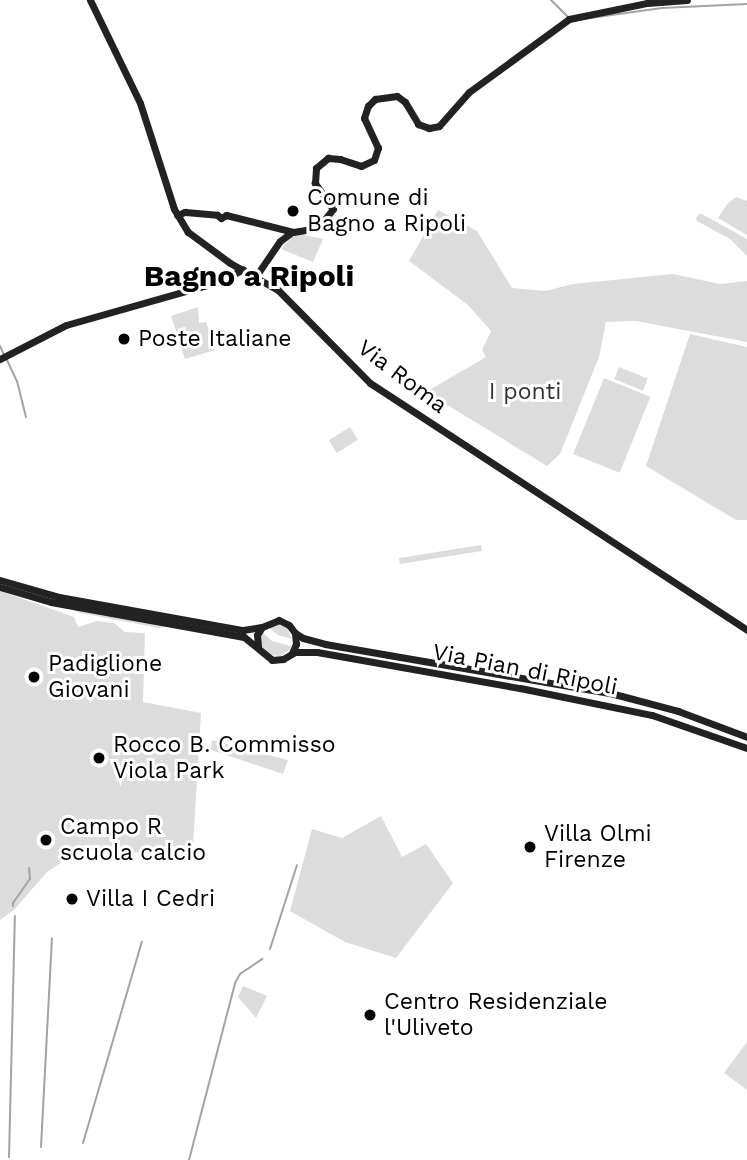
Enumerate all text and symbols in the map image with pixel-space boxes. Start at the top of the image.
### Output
place label: Comune di Bagno a Ripoli [307,184,467,238]
marker: Comune di Bagno a Ripoli [285,203,301,219]
district label: Bagno a Ripoli [144,258,354,294]
place label: Poste Italiane [138,325,292,353]
marker: Poste Italiane [116,331,132,347]
street label: Via Roma [352,334,452,420]
park label: I ponti [489,378,561,406]
street label: Via Pian di Ripoli [430,638,620,702]
place label: Padiglione Giovani [48,650,162,704]
marker: Padiglione Giovani [26,669,42,685]
place label: Rocco B. Commisso Viola Park [113,731,336,785]
marker: Rocco B. Commisso Viola Park [91,750,107,766]
place label: Campo R scuola calcio [60,813,207,867]
place label: Villa Olmi Firenze [544,820,652,874]
marker: Campo R scuola calcio [38,832,54,848]
marker: Villa Olmi Firenze [522,839,538,855]
place label: Villa I Cedri [86,885,216,913]
marker: Villa I Cedri [64,891,80,907]
place label: Centro Residenziale l'Uliveto [384,988,607,1042]
marker: Centro Residenziale l'Uliveto [362,1007,378,1023]

